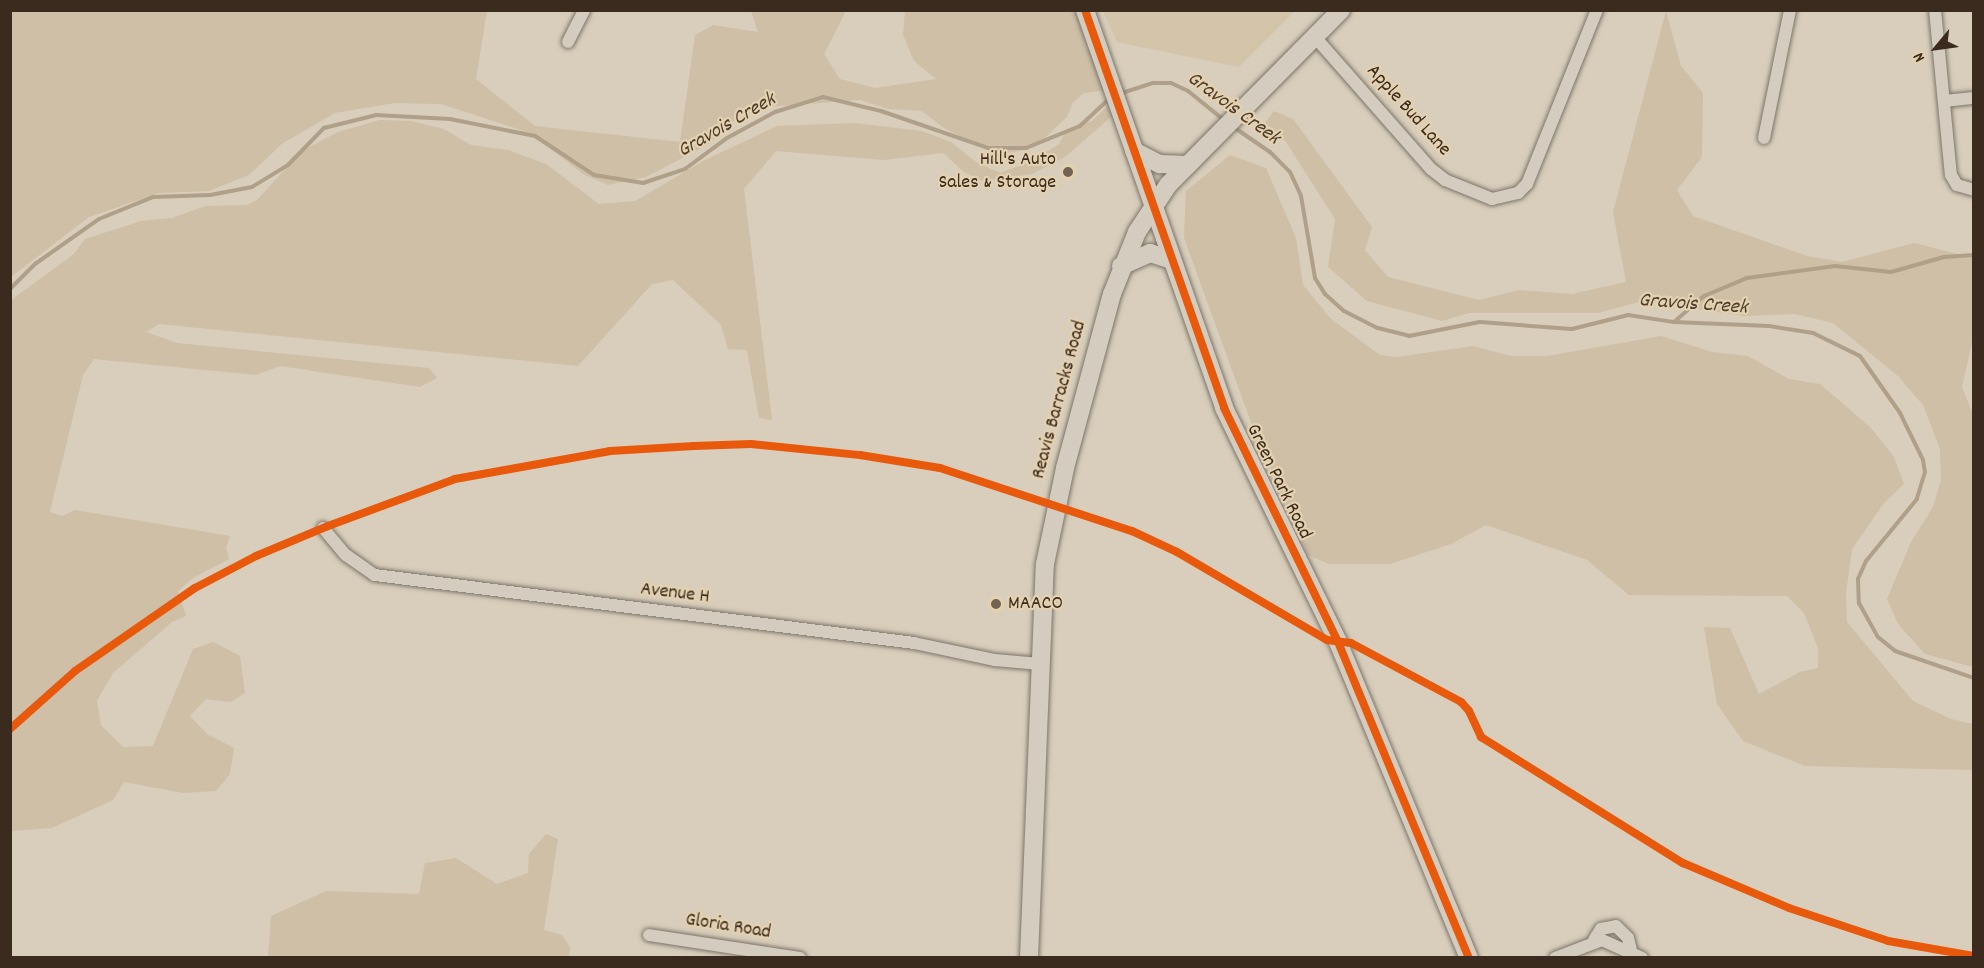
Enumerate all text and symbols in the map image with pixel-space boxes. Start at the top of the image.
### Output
north arrow [1906,18,1966,78]
text: N [1908,48,1932,66]
street label: Apple Bud Lane [1361,60,1455,162]
water label: Gravois Creek [1181,67,1285,151]
water label: Gravois Creek [673,88,781,164]
place label: Hill's Auto Sales & Storage [938,148,1056,195]
marker: Hill's Auto Sales & Storage [1061,165,1075,179]
water label: Gravois Creek [1638,289,1748,321]
street label: Reavis Barracks Road [1027,318,1093,482]
street label: Green Park Road [1240,421,1316,543]
street label: Avenue H [639,578,711,610]
place label: MAACO [1008,592,1063,616]
marker: MAACO [989,597,1003,611]
street label: Gloria Road [684,908,772,946]

